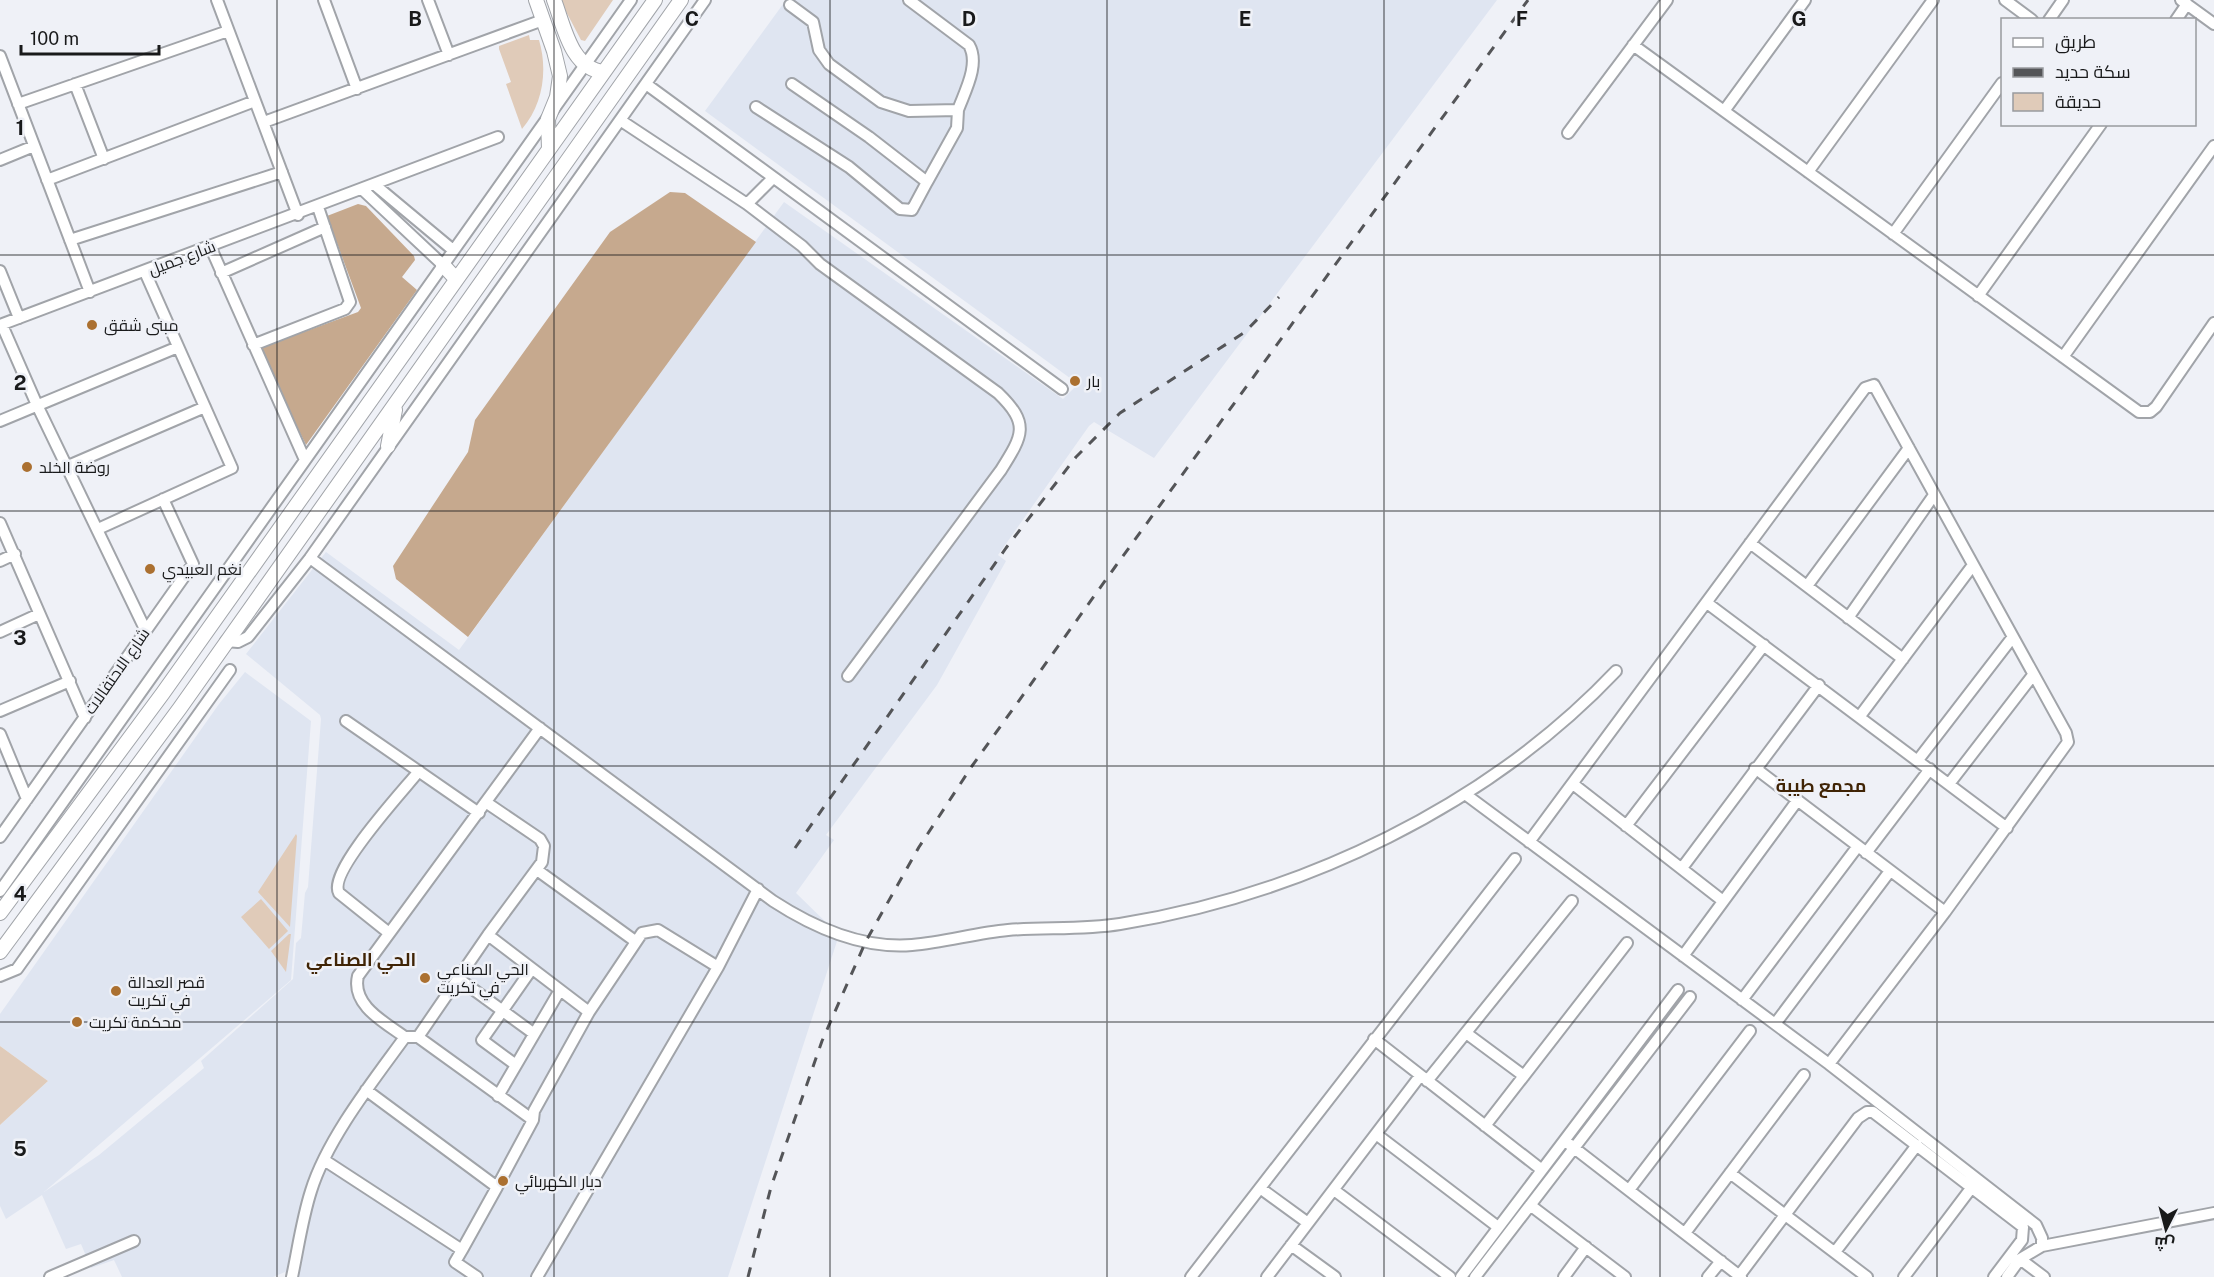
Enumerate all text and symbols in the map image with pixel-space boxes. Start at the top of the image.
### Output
text: B [408,7,422,31]
text: C [685,7,699,31]
text: D [962,7,976,31]
text: E [1239,7,1251,31]
text: F [1516,7,1528,31]
text: G [1791,7,1807,31]
scale bar [21,18,159,56]
legend [2001,18,2196,126]
text: 100 m [30,28,79,49]
text: طريق [2055,31,2096,54]
text: سكة حديد [2055,61,2131,82]
text: حديقة [2055,91,2101,112]
text: 1 [16,116,24,140]
street label: شارع جميل [146,237,219,281]
place label: مبنى شقق [104,316,178,336]
marker: مبنى شقق [85,318,99,332]
text: 2 [14,371,26,395]
place label: بار [1086,372,1100,391]
marker: بار [1068,374,1082,388]
place label: روضة الخلد [39,458,110,477]
marker: روضة الخلد [20,460,34,474]
place label: نغم العبيدي [162,560,242,583]
marker: نغم العبيدي [143,562,157,576]
street label: شارع الاحتفالات [80,624,155,719]
text: 3 [13,626,27,650]
district label: مجمع طيبة [1776,775,1866,798]
text: 4 [13,882,27,906]
district label: الحي الصناعي [306,949,416,975]
place label: الحي الصناعي في تكريت [437,960,529,1001]
marker: الحي الصناعي في تكريت [418,971,432,985]
place label: قصر العدالة في تكريت [128,973,205,1014]
marker: قصر العدالة في تكريت [109,984,123,998]
place label: محكمة تكريت [89,1013,182,1032]
marker: محكمة تكريت [70,1015,84,1029]
text: 5 [13,1137,27,1161]
place label: ديار الكهربائي [515,1172,602,1195]
marker: ديار الكهربائي [496,1174,510,1188]
north arrow [2136,1199,2196,1259]
text: ش [2153,1233,2176,1254]

